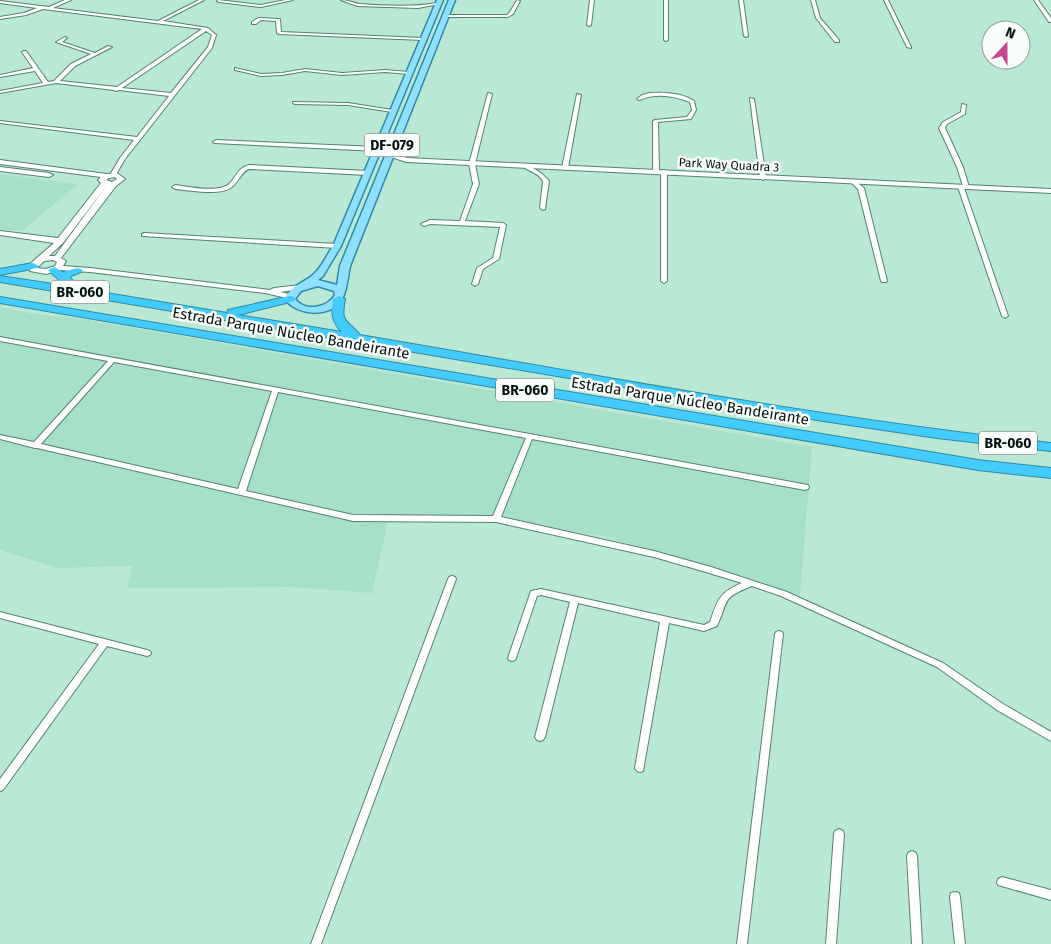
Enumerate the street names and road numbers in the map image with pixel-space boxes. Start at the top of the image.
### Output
road number: DF-079 [364,134,420,156]
street label: Park Way Quadra 3 [678,155,780,175]
road number: BR-060 [51,280,109,304]
street label: Estrada Parque Núcleo Bandeirante [171,303,411,363]
street label: Estrada Parque Núcleo Bandeirante [570,373,810,429]
road number: BR-060 [496,378,554,402]
road number: BR-060 [979,432,1037,454]

